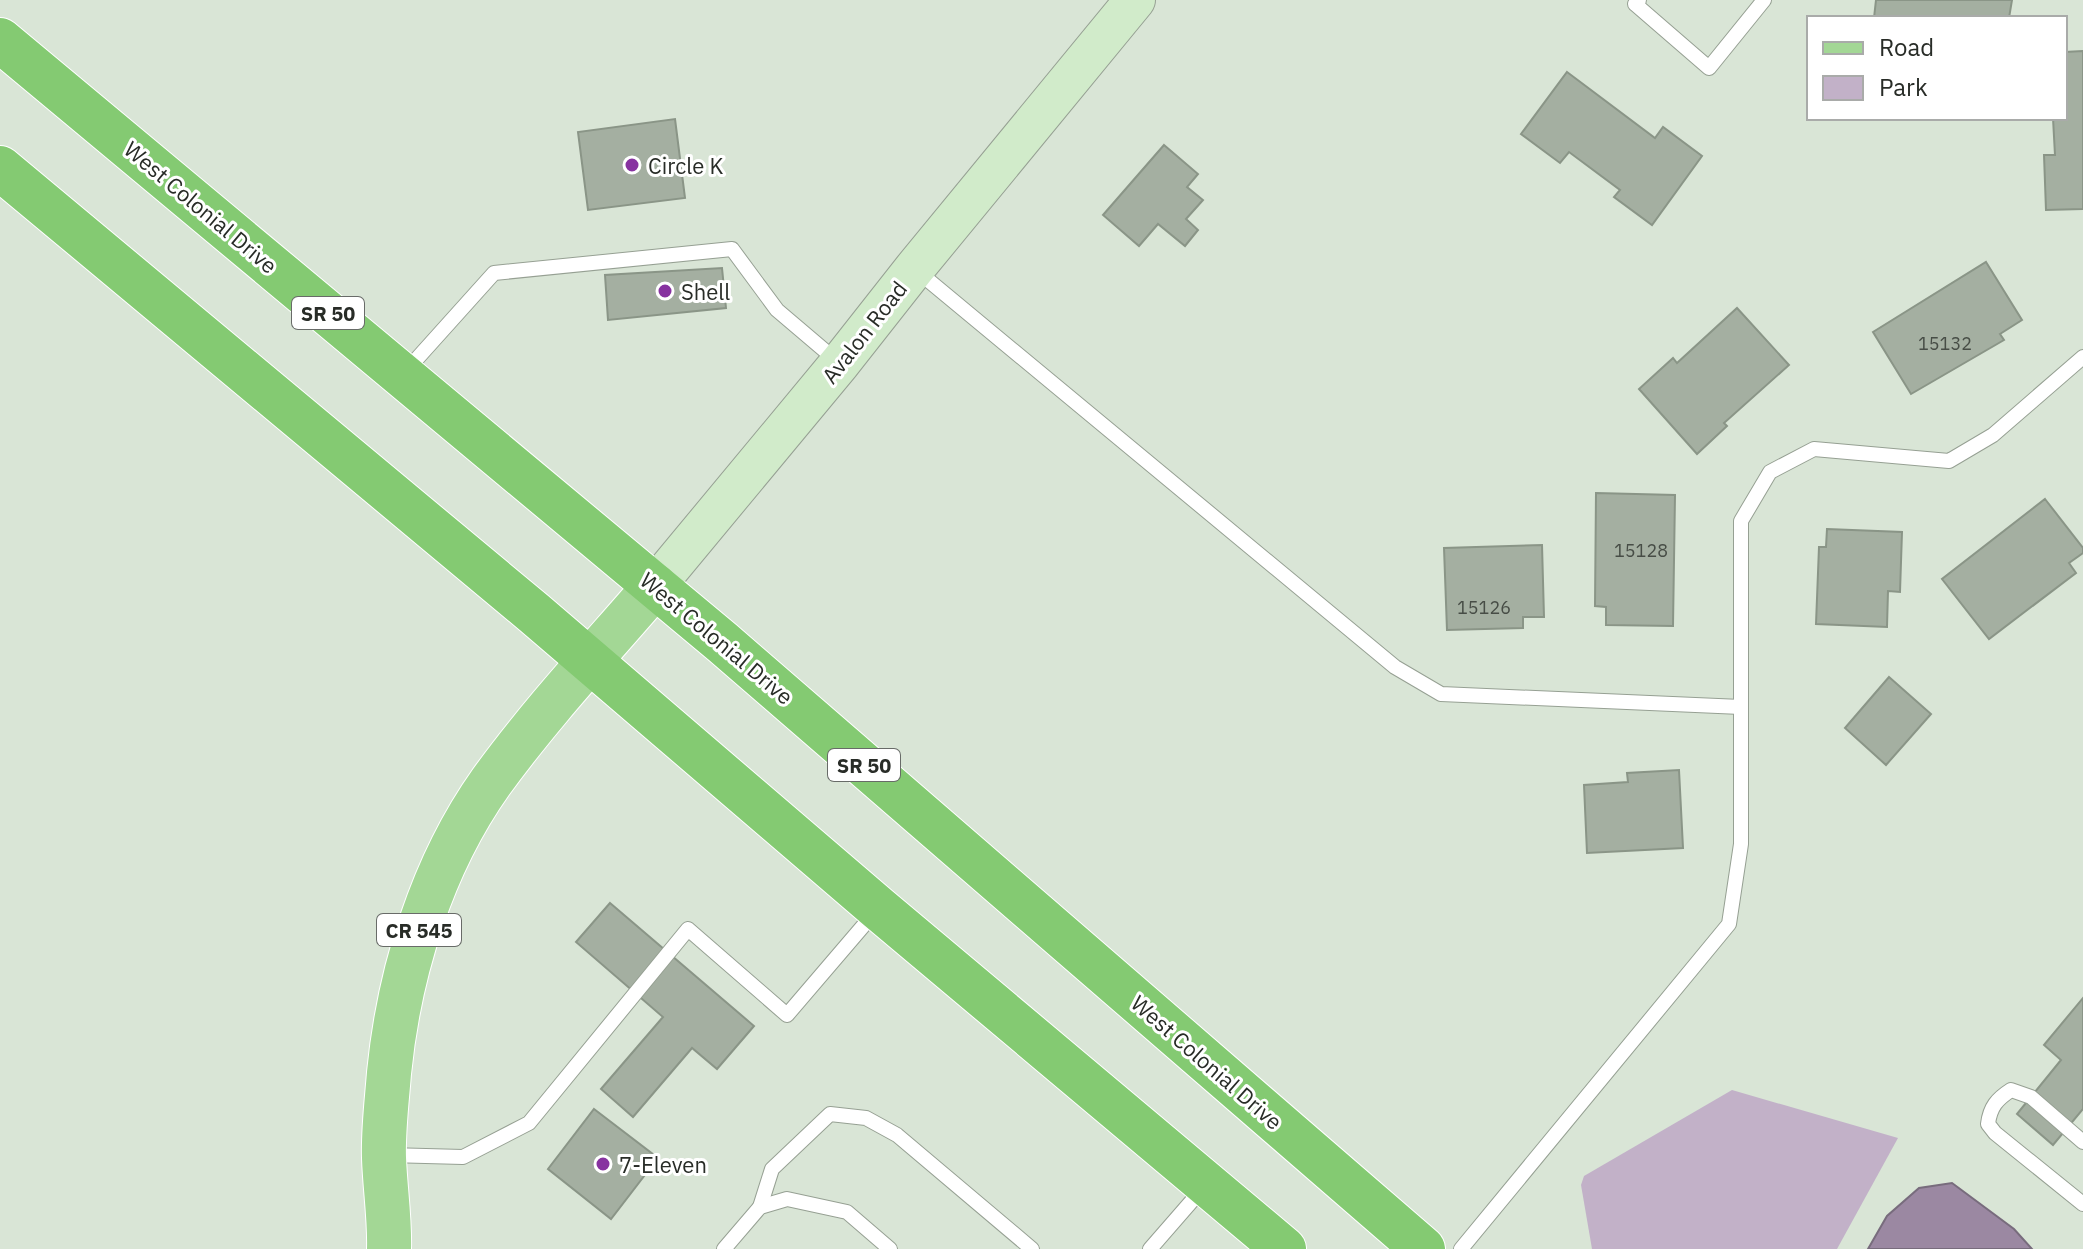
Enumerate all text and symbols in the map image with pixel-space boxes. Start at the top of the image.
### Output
legend [1807,16,2067,120]
text: Road [1879,31,1934,63]
text: Park [1879,71,1928,103]
street label: West Colonial Drive [118,134,284,280]
place label: Circle K [648,151,723,180]
marker: Circle K [623,156,641,174]
street label: Avalon Road [815,275,913,389]
place label: Shell [681,277,730,306]
marker: Shell [656,282,674,300]
road number: SR 50 [292,297,364,329]
house number: 15132 [1918,332,1972,355]
house number: 15128 [1614,539,1668,562]
street label: West Colonial Drive [634,565,800,711]
house number: 15126 [1457,596,1511,619]
road number: SR 50 [828,749,900,781]
road number: CR 545 [377,914,461,946]
street label: West Colonial Drive [1125,988,1289,1136]
place label: 7-Eleven [619,1150,707,1179]
marker: 7-Eleven [594,1155,612,1173]

